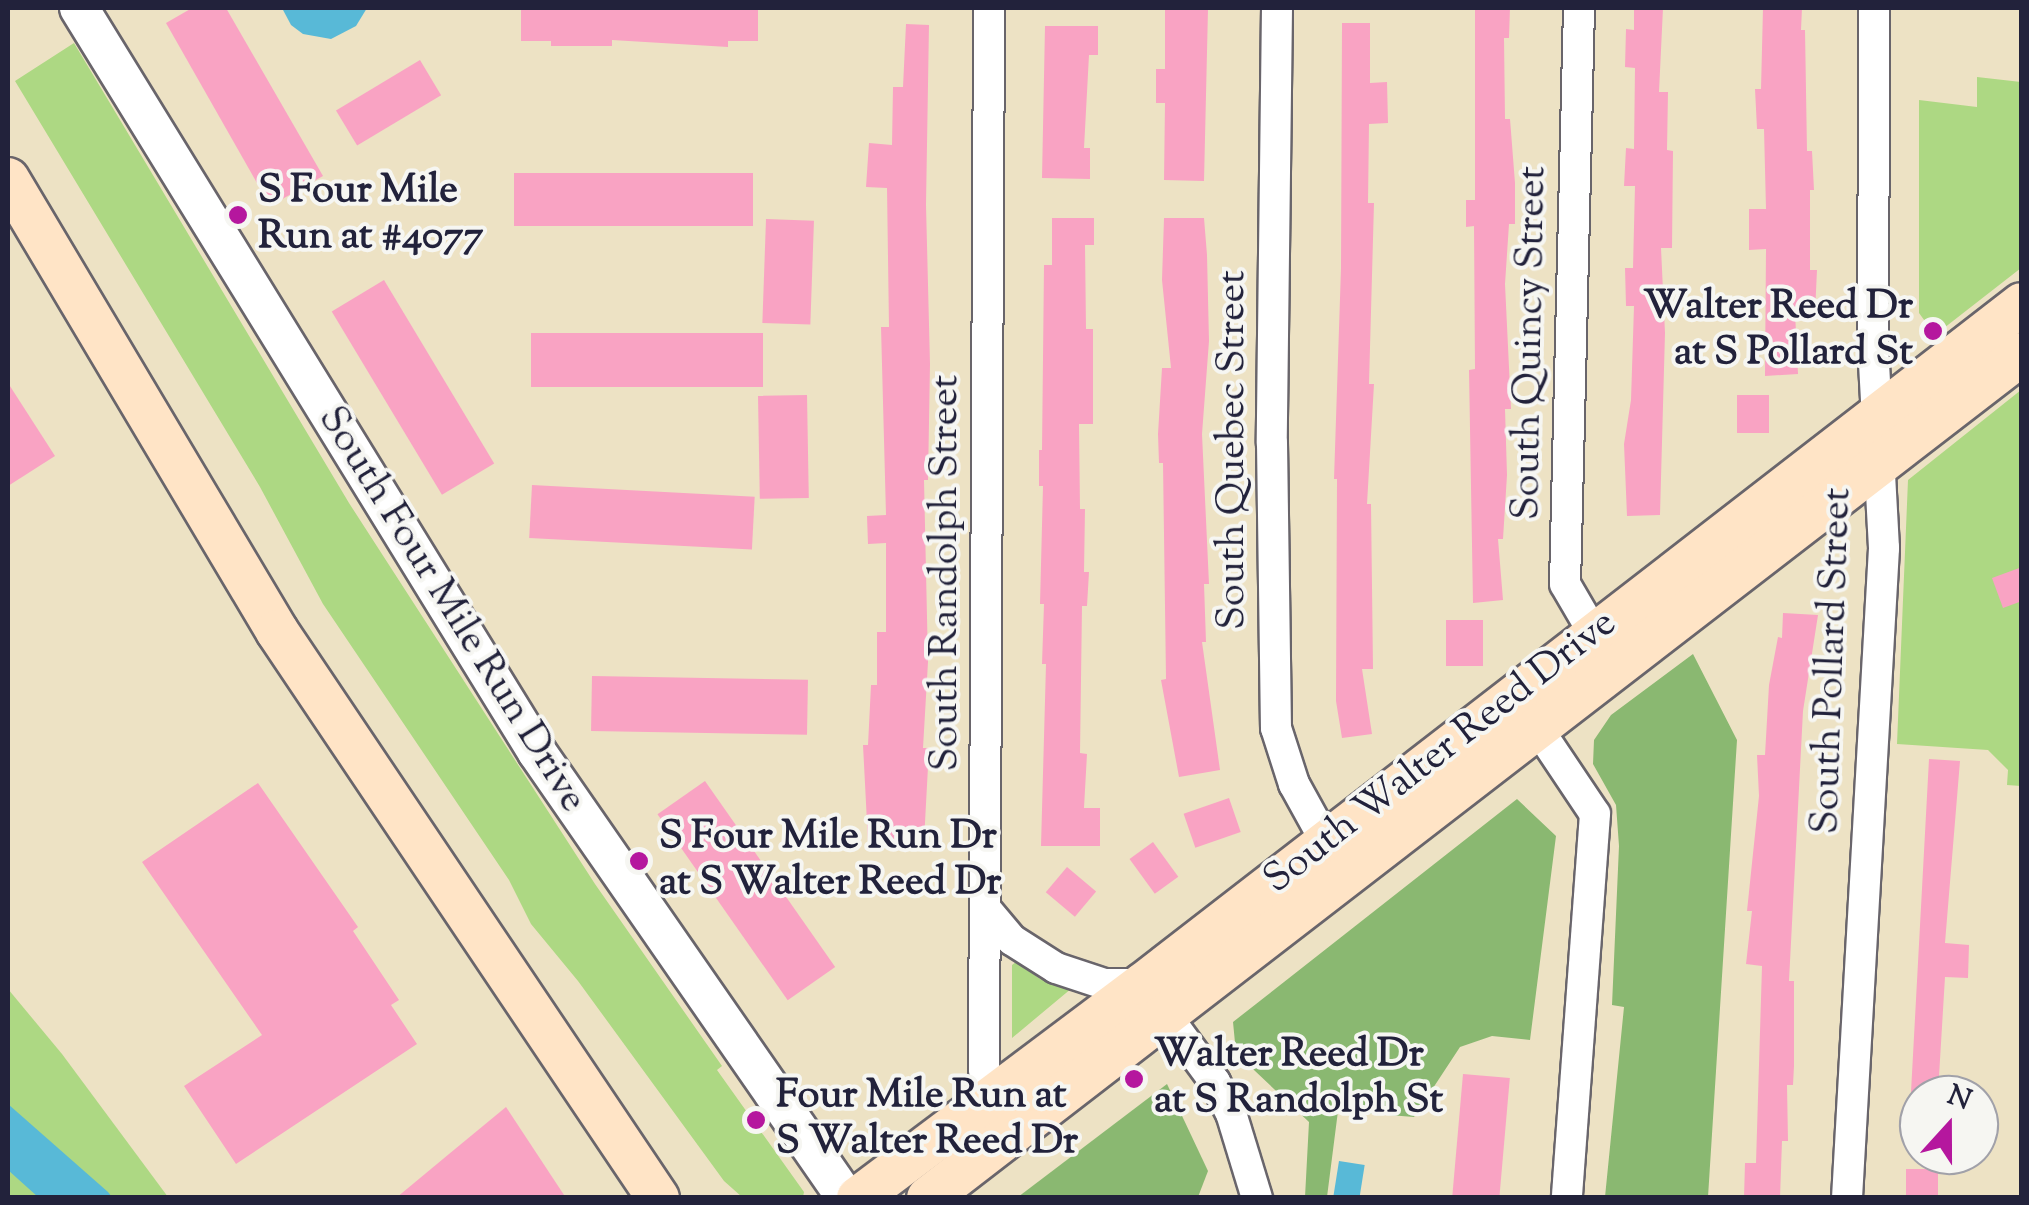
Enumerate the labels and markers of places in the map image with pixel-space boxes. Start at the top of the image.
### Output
place label: S Four Mile Run at #4077 [258,168,483,262]
marker: S Four Mile Run at #4077 [227,204,249,226]
place label: Walter Reed Dr at S Pollard St [1643,284,1913,378]
marker: Walter Reed Dr at S Pollard St [1922,320,1944,342]
place label: S Four Mile Run Dr at S Walter Reed Dr [659,814,1001,908]
marker: S Four Mile Run Dr at S Walter Reed Dr [628,850,650,872]
place label: Walter Reed Dr at S Randolph St [1154,1032,1443,1126]
marker: Walter Reed Dr at S Randolph St [1123,1068,1145,1090]
place label: Four Mile Run at S Walter Reed Dr [776,1073,1078,1167]
marker: Four Mile Run at S Walter Reed Dr [745,1109,767,1131]

